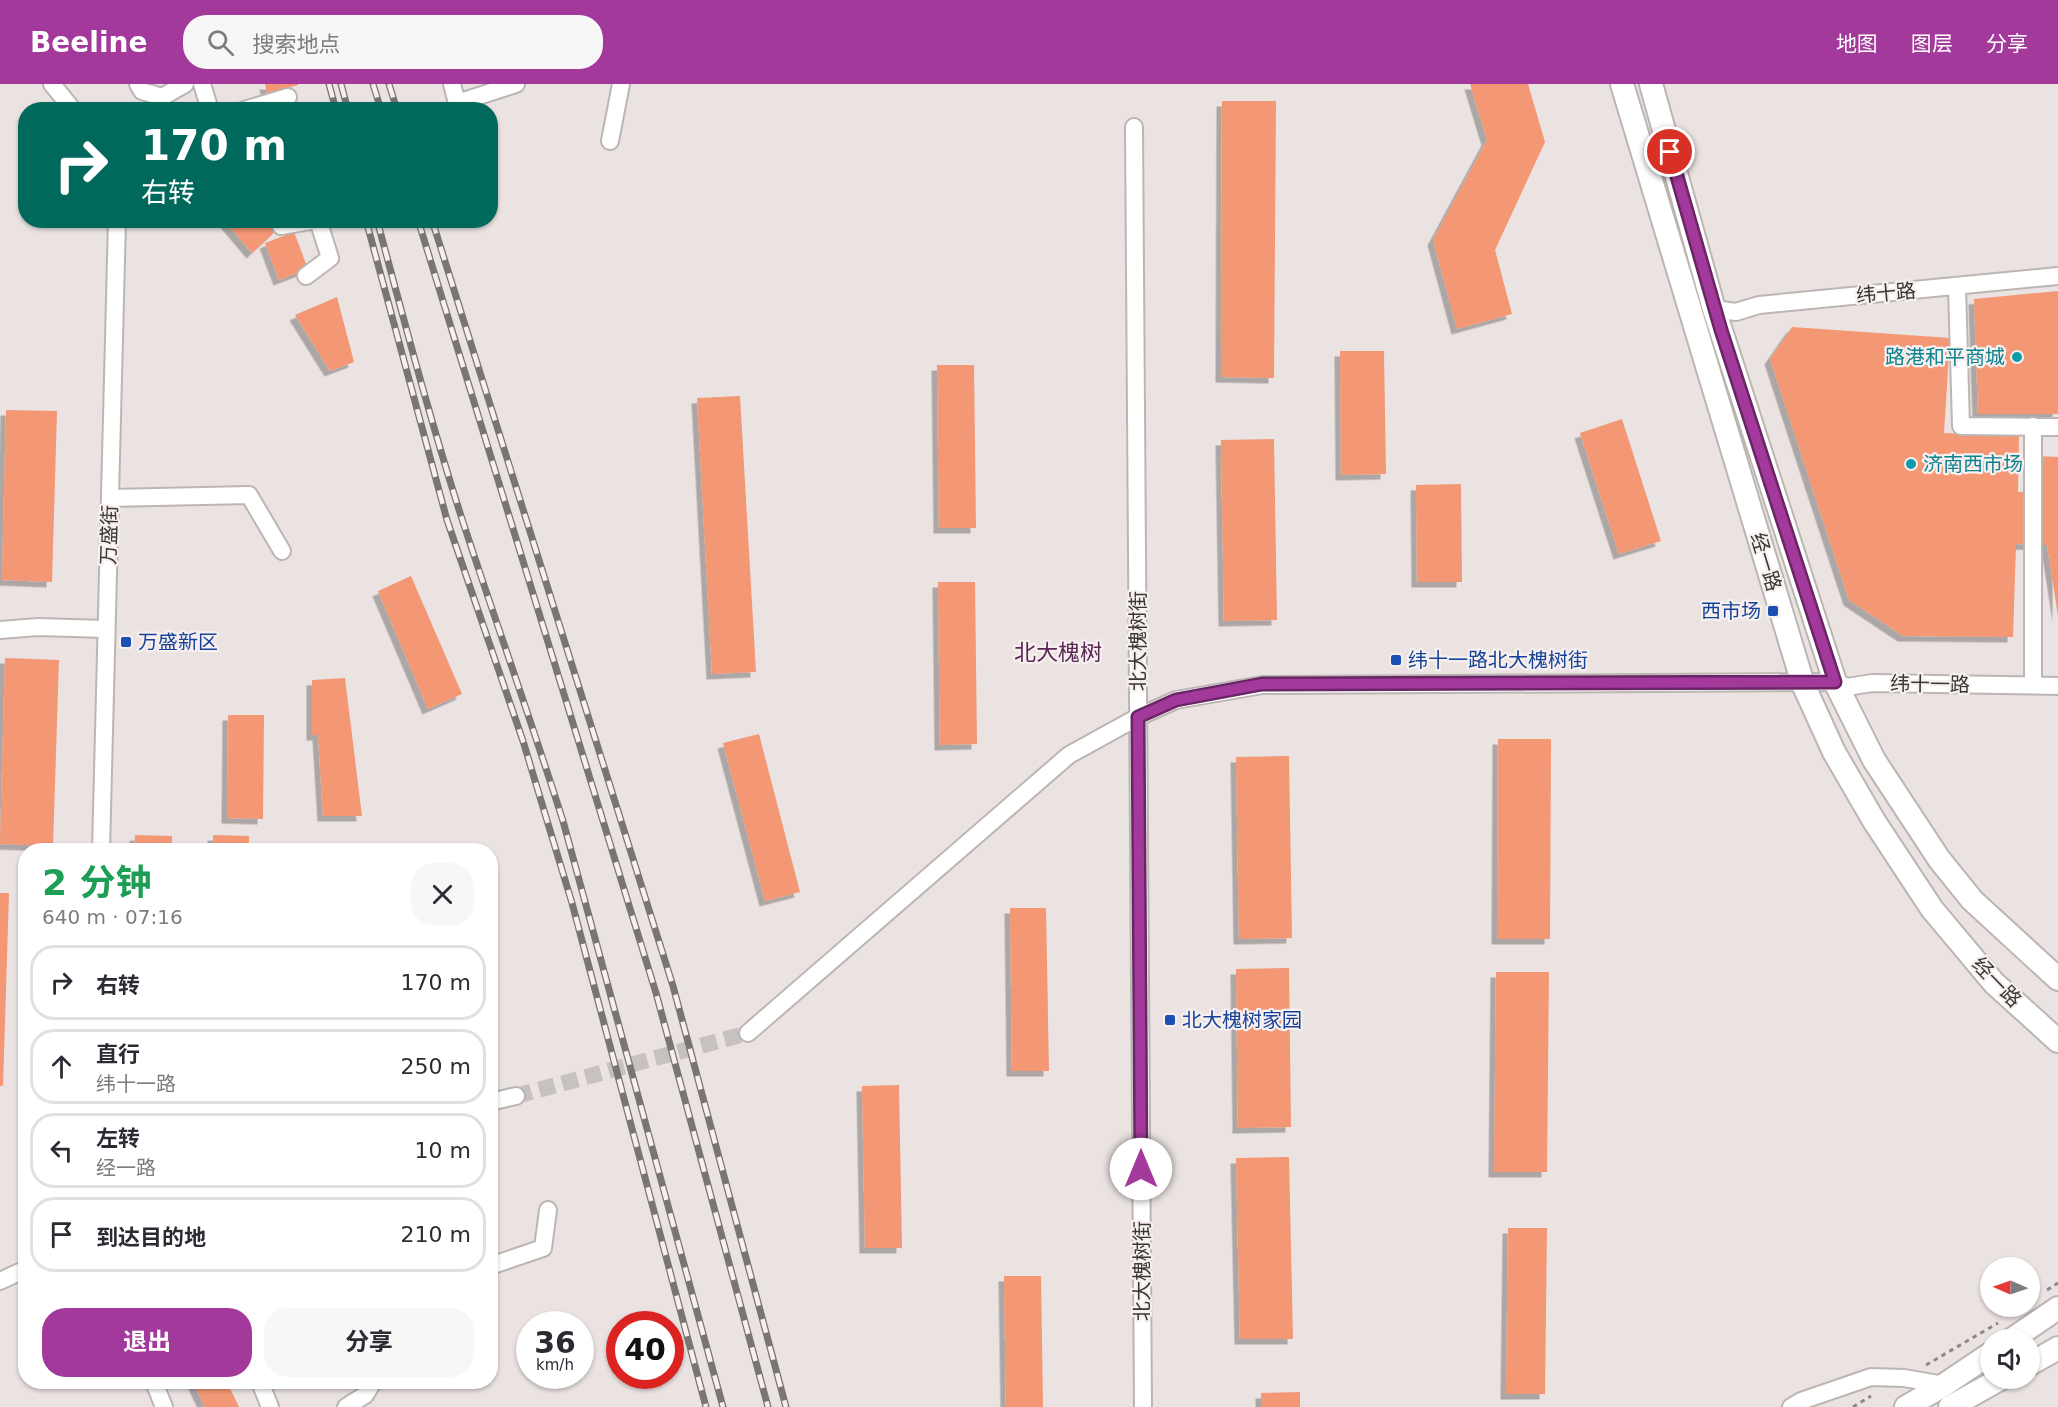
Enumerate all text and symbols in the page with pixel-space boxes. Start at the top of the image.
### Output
search box [183,15,603,69]
text: Beeline [30,26,147,59]
icon: search [204,26,237,59]
text: 搜索地点 [252,32,340,57]
text: 地图 [1836,32,1878,56]
text: 图层 [1911,32,1953,56]
text: 分享 [1986,32,2028,56]
text: 170 m [141,121,287,170]
icon: right [42,126,120,204]
pin [1644,126,1695,177]
icon: arrive [1653,135,1686,168]
text: 右转 [141,177,195,208]
street label: 纬十路 [1855,278,1917,308]
place label: 路港和平商城 [1885,345,2005,369]
marker: 路港和平商城 [2010,350,2024,364]
place label: 济南西市场 [1923,452,2023,476]
marker: 济南西市场 [1904,457,1918,471]
street label: 万盛街 [96,505,122,565]
street label: 经一路 [1746,530,1786,594]
street label: 北大槐树街 [1126,591,1150,691]
place label: 西市场 [1701,599,1761,623]
marker: 西市场 [1766,604,1780,618]
place label: 万盛新区 [138,630,218,654]
marker: 万盛新区 [119,635,133,649]
district label: 北大槐树 [1014,640,1102,665]
place label: 纬十一路北大槐树街 [1408,648,1588,672]
marker: 纬十一路北大槐树街 [1389,653,1403,667]
street label: 纬十一路 [1890,671,1970,697]
text: 2 分钟 [42,862,152,903]
button: close [411,863,474,926]
text: 640 m · 07:16 [42,905,183,929]
street label: 经一路 [1968,952,2026,1012]
icon: right [45,966,78,999]
text: 170 m [401,970,471,995]
text: 右转 [96,973,140,998]
place label: 北大槐树家园 [1182,1008,1302,1032]
marker: 北大槐树家园 [1163,1013,1177,1027]
text: 直行 [96,1042,140,1067]
icon: ahead [45,1050,78,1083]
text: 250 m [401,1054,471,1079]
text: 纬十一路 [96,1072,176,1096]
text: 左转 [96,1126,140,1151]
icon: left [45,1134,78,1167]
position arrow [1109,1137,1173,1201]
text: 10 m [415,1138,471,1163]
text: 经一路 [96,1156,156,1180]
icon: arrive [45,1218,78,1251]
street label: 北大槐树街 [1130,1221,1154,1321]
text: 210 m [401,1222,471,1247]
text: 到达目的地 [96,1225,206,1250]
north arrow [1980,1257,2040,1317]
map controls [1980,1257,2040,1389]
button: 退出 [42,1308,252,1377]
button: 分享 [264,1308,474,1377]
speed limit sign: 40 [606,1311,684,1389]
text: 36 [534,1325,576,1360]
button: sound [1980,1329,2040,1389]
text: km/h [536,1356,574,1374]

